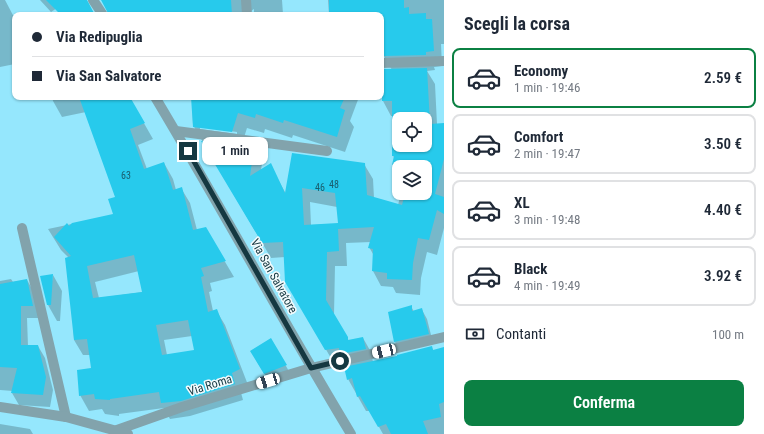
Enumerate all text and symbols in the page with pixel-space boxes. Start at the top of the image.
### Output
text: Scegli la corsa [464,13,570,34]
text: Via Redipuglia [56,28,143,46]
icon: car [466,60,502,96]
text: Economy [514,62,568,80]
text: Via San Salvatore [56,67,161,85]
text: 2.59 € [704,69,742,87]
text: 1 min · 19:46 [514,80,580,95]
map controls [392,112,432,200]
button: locate [392,112,432,152]
icon: car [466,126,502,162]
text: Comfort [514,128,563,146]
text: 3.50 € [704,135,742,153]
callout: 1 min [202,137,268,165]
route end [179,142,197,160]
text: 1 min [221,143,249,158]
text: 2 min · 19:47 [514,146,580,161]
button: layers [392,160,432,200]
house number: 63 [121,170,131,181]
house number: 48 [329,179,339,190]
house number: 46 [315,182,325,193]
icon: car [466,192,502,228]
text: XL [514,194,530,212]
text: 4.40 € [704,201,742,219]
text: 3 min · 19:48 [514,212,580,227]
street label: Via San Salvatore [248,236,300,316]
icon: car [466,258,502,294]
text: Black [514,260,547,278]
text: 3.92 € [704,267,742,285]
text: 4 min · 19:49 [514,278,580,293]
icon: cash [464,323,486,345]
text: Contanti [496,325,546,343]
text: 100 m [712,327,744,342]
car [371,342,397,360]
route start [331,352,349,370]
street label: Via Roma [186,372,234,398]
car [255,372,281,390]
button: Conferma [464,380,744,426]

